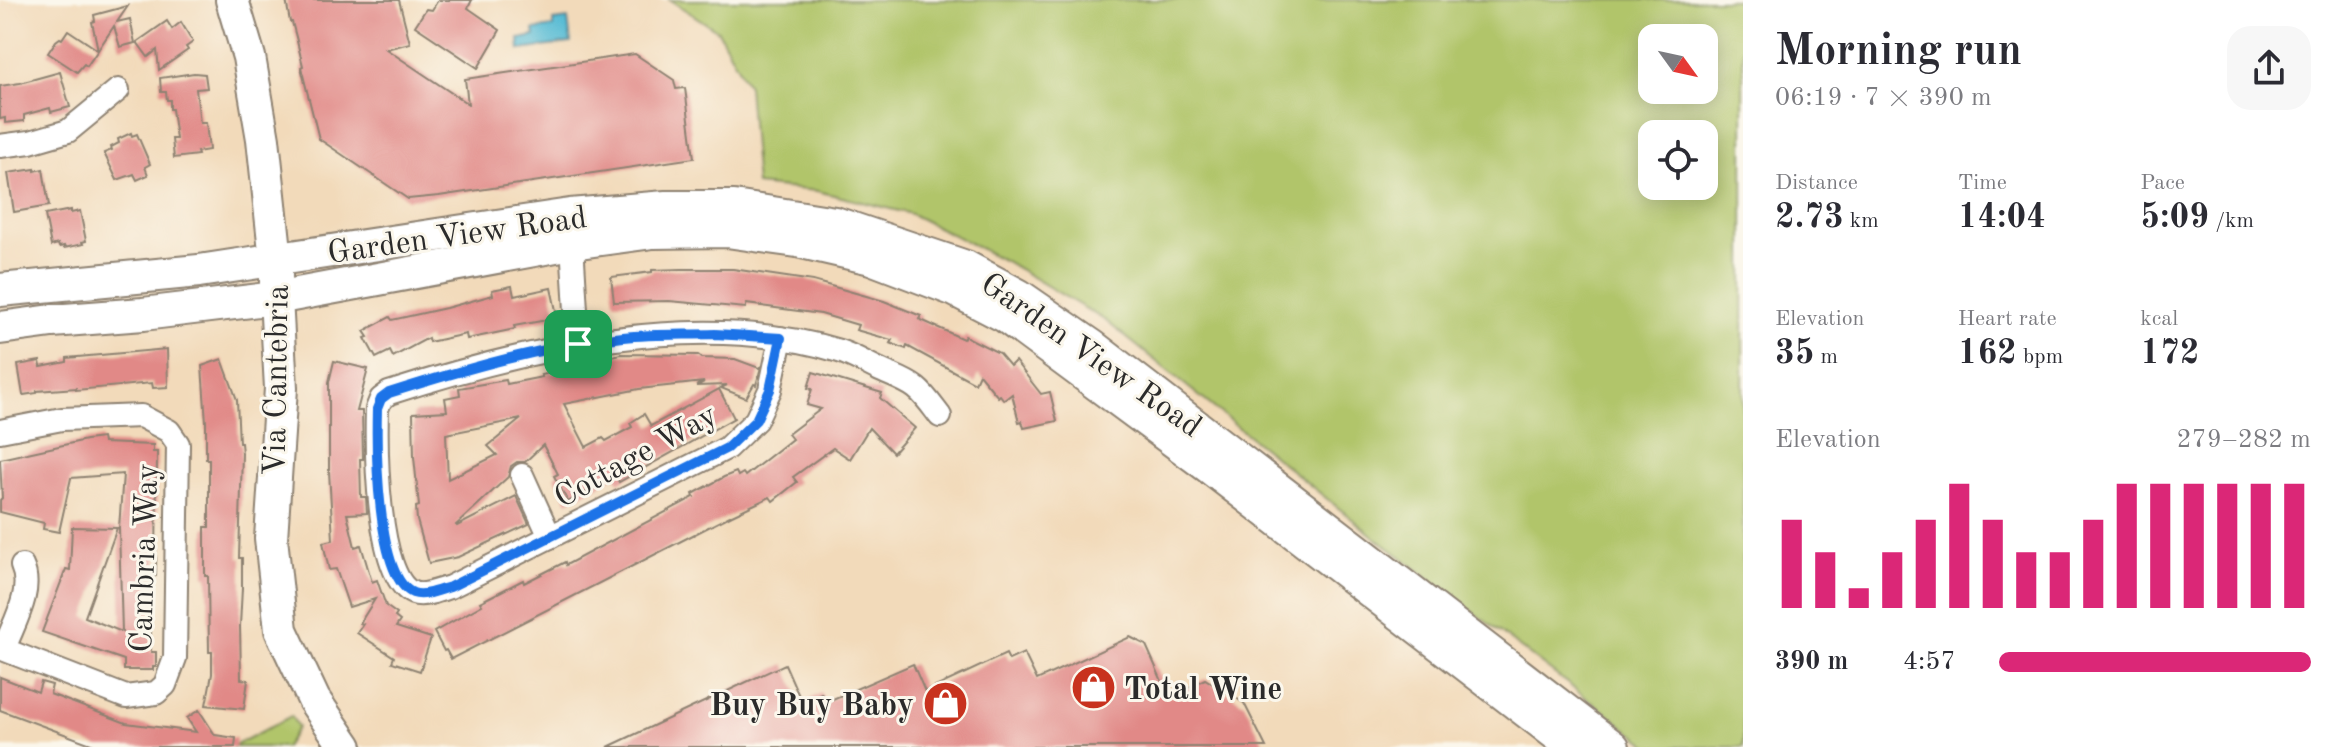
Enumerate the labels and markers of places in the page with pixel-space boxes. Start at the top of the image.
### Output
pin [544,310,612,378]
shop icon: Total Wine [1069,664,1117,712]
place label: Total Wine [1124,675,1282,707]
shop icon: Buy Buy Baby [921,680,969,728]
place label: Buy Buy Baby [709,691,914,723]

